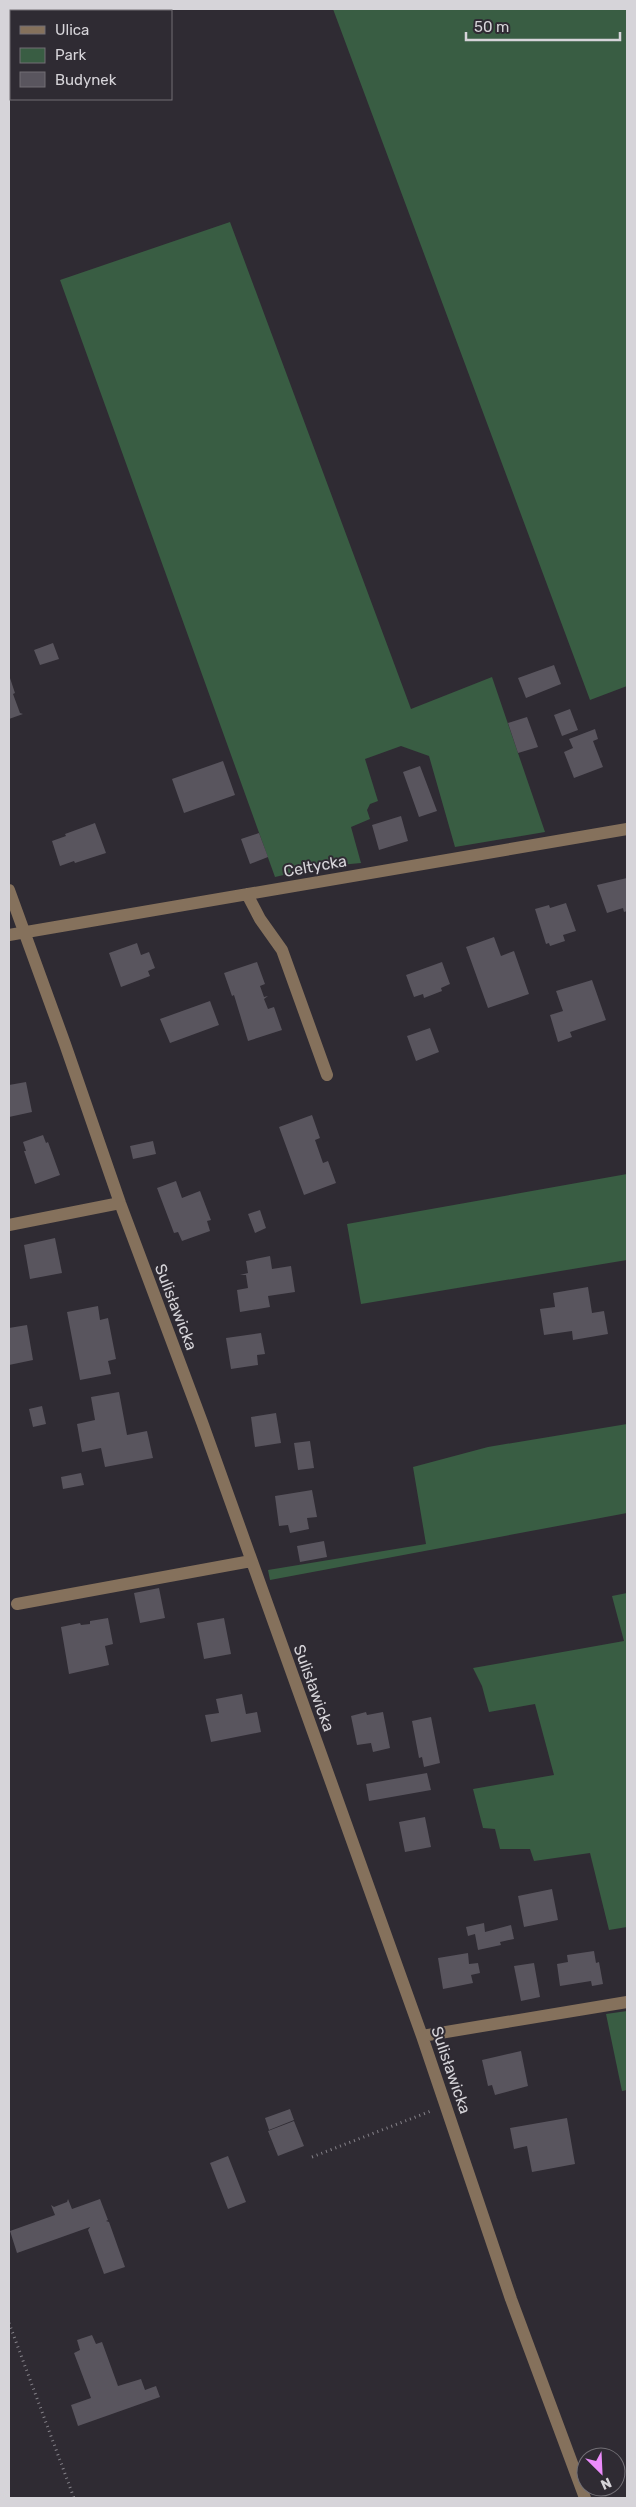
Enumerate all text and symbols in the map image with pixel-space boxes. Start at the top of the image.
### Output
legend [10,10,172,100]
scale bar [466,10,620,42]
text: 50 m [474,18,509,36]
text: Ulica [55,21,89,39]
text: Park [55,46,86,64]
text: Budynek [55,71,117,89]
street label: Celtycka [282,851,348,881]
street label: Sulisławicka [151,1261,201,1353]
street label: Sulisławicka [289,1642,339,1734]
street label: Sulisławicka [427,2024,475,2116]
north arrow [576,2447,626,2497]
text: N [598,2474,614,2493]

